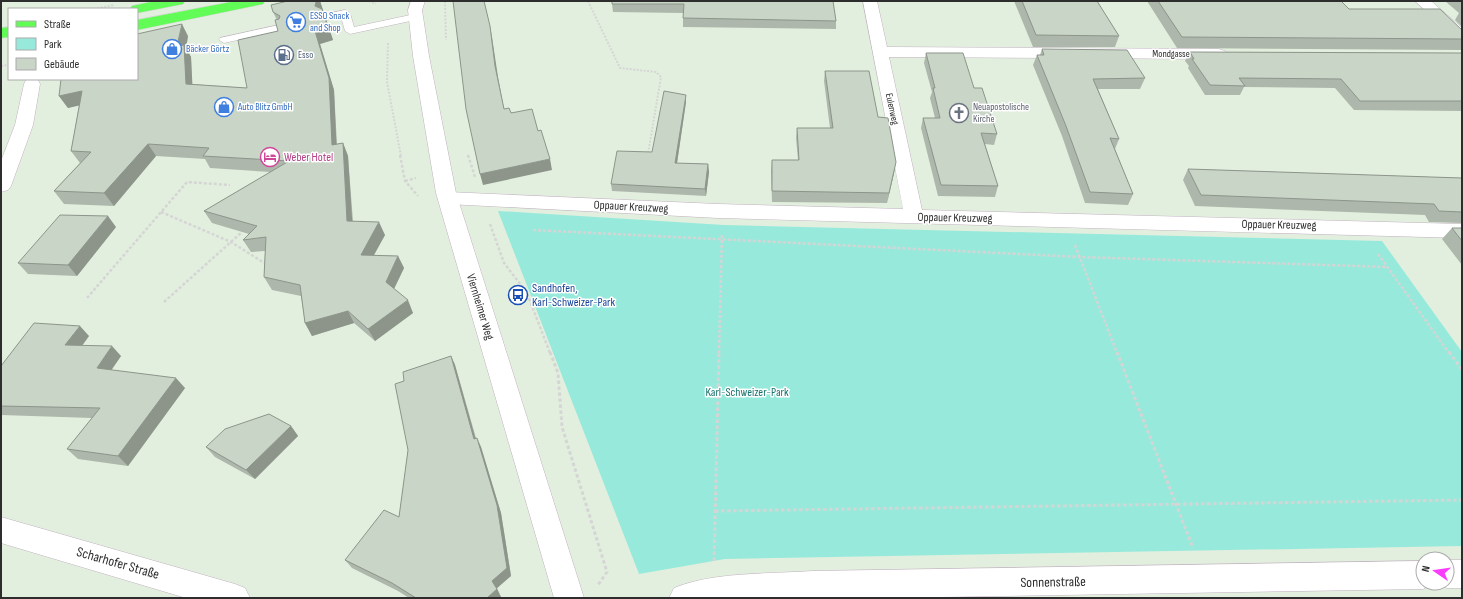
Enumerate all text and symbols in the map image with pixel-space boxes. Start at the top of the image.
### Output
legend [8,8,138,80]
place label: ESSO Snack and Shop [310,10,349,34]
supermarket icon: ESSO Snack and Shop [285,11,307,33]
text: Straße [44,17,71,32]
text: Park [44,37,62,52]
shop icon: Bäcker Görtz [161,38,183,60]
place label: Bäcker Görtz [186,43,230,55]
fuel station icon: Esso [273,44,295,66]
street label: Mondgasse [1152,48,1190,60]
place label: Esso [298,49,313,61]
text: Gebäude [44,57,79,72]
street label: Eulenweg [883,92,901,126]
shop icon: Auto Blitz GmbH [213,96,235,118]
place label: Auto Blitz GmbH [237,101,293,113]
place label: Neuapostolische Kirche [973,101,1029,125]
church icon: Neuapostolische Kirche [948,102,970,124]
hotel icon: Weber Hotel [259,146,281,168]
place label: Weber Hotel [284,150,333,165]
street label: Oppauer Kreuzweg [593,198,669,216]
street label: Oppauer Kreuzweg [918,210,993,226]
street label: Oppauer Kreuzweg [1242,217,1317,233]
street label: Viernheimer Weg [463,272,497,342]
place label: Sandhofen, Karl-Schweizer-Park [532,281,616,310]
bus stop icon: Sandhofen, Karl-Schweizer-Park [507,284,529,306]
park label: Karl-Schweizer-Park [705,385,789,400]
street label: Scharhofer Straße [75,543,161,583]
north arrow [1415,551,1455,591]
text: N [1419,564,1433,573]
street label: Sonnenstraße [1020,573,1086,591]

